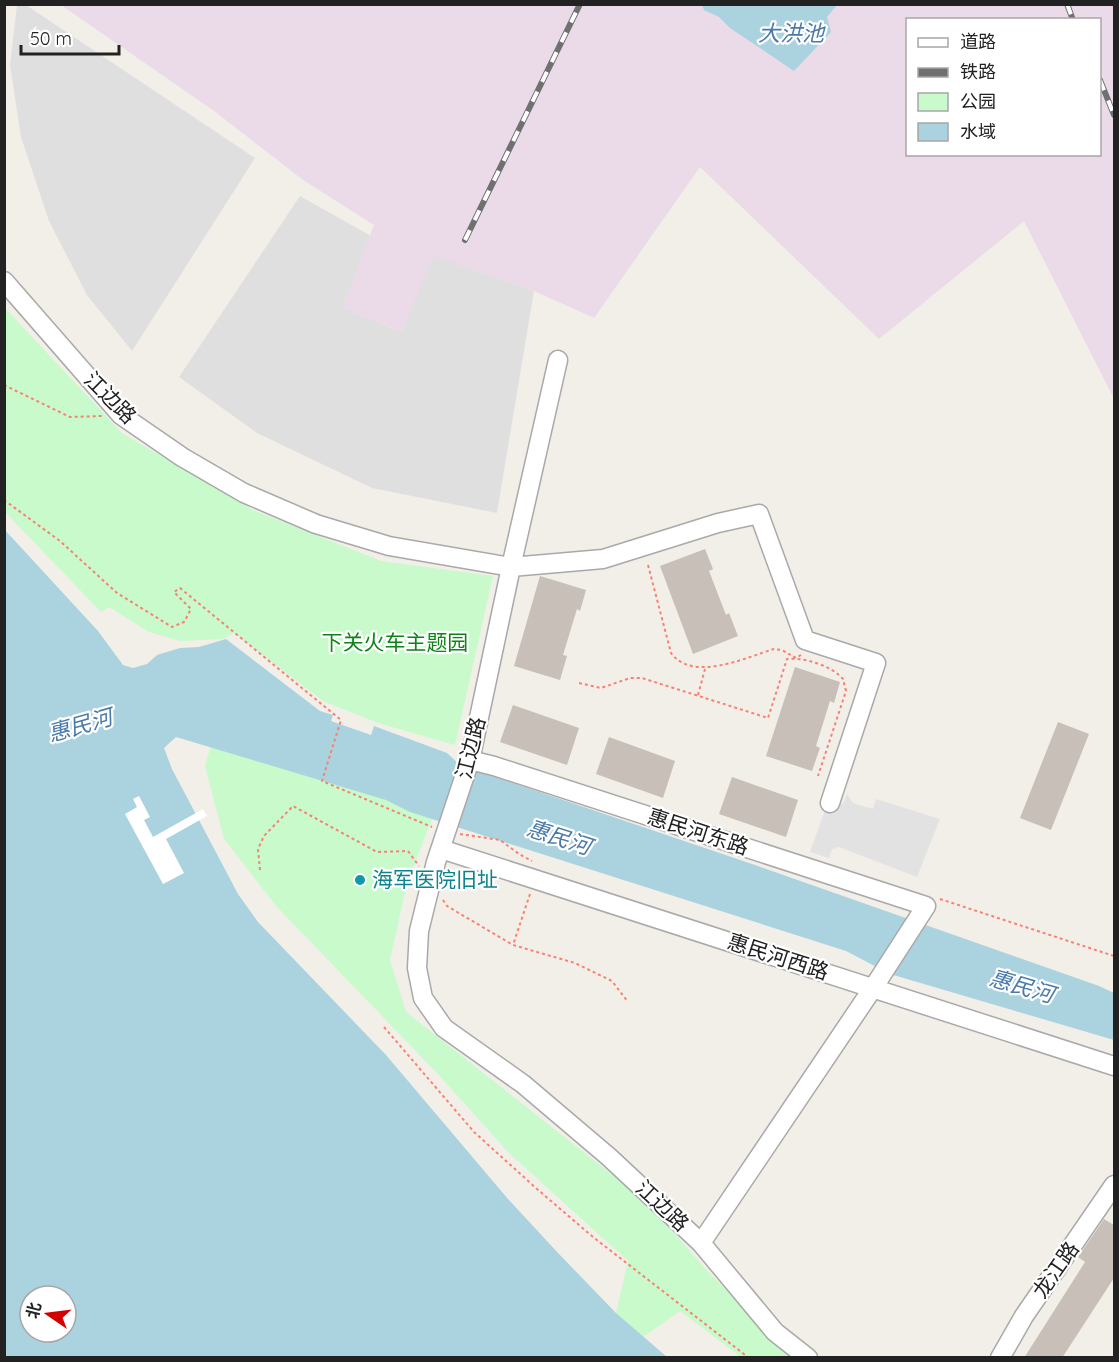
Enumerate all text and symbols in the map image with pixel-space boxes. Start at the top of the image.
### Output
scale bar [21,18,118,56]
legend [906,18,1101,156]
water label: 大洪池 [758,19,826,47]
text: 50 m [30,27,72,50]
text: 道路 [960,30,996,53]
text: 铁路 [960,60,996,83]
text: 公园 [960,90,996,113]
text: 水域 [960,120,996,143]
street label: 江边路 [79,366,142,429]
park label: 下关火车主题园 [322,629,469,655]
water label: 惠民河 [44,701,119,748]
street label: 江边路 [450,714,490,781]
street label: 惠民河东路 [644,802,752,860]
water label: 惠民河 [523,813,599,862]
place label: 海军医院旧址 [372,866,498,892]
marker: 海军医院旧址 [353,873,367,887]
street label: 惠民河西路 [724,927,832,985]
water label: 惠民河 [986,963,1061,1010]
street label: 江边路 [631,1174,695,1236]
street label: 龙江路 [1026,1236,1084,1303]
north arrow [18,1284,78,1344]
text: 北 [22,1300,45,1321]

